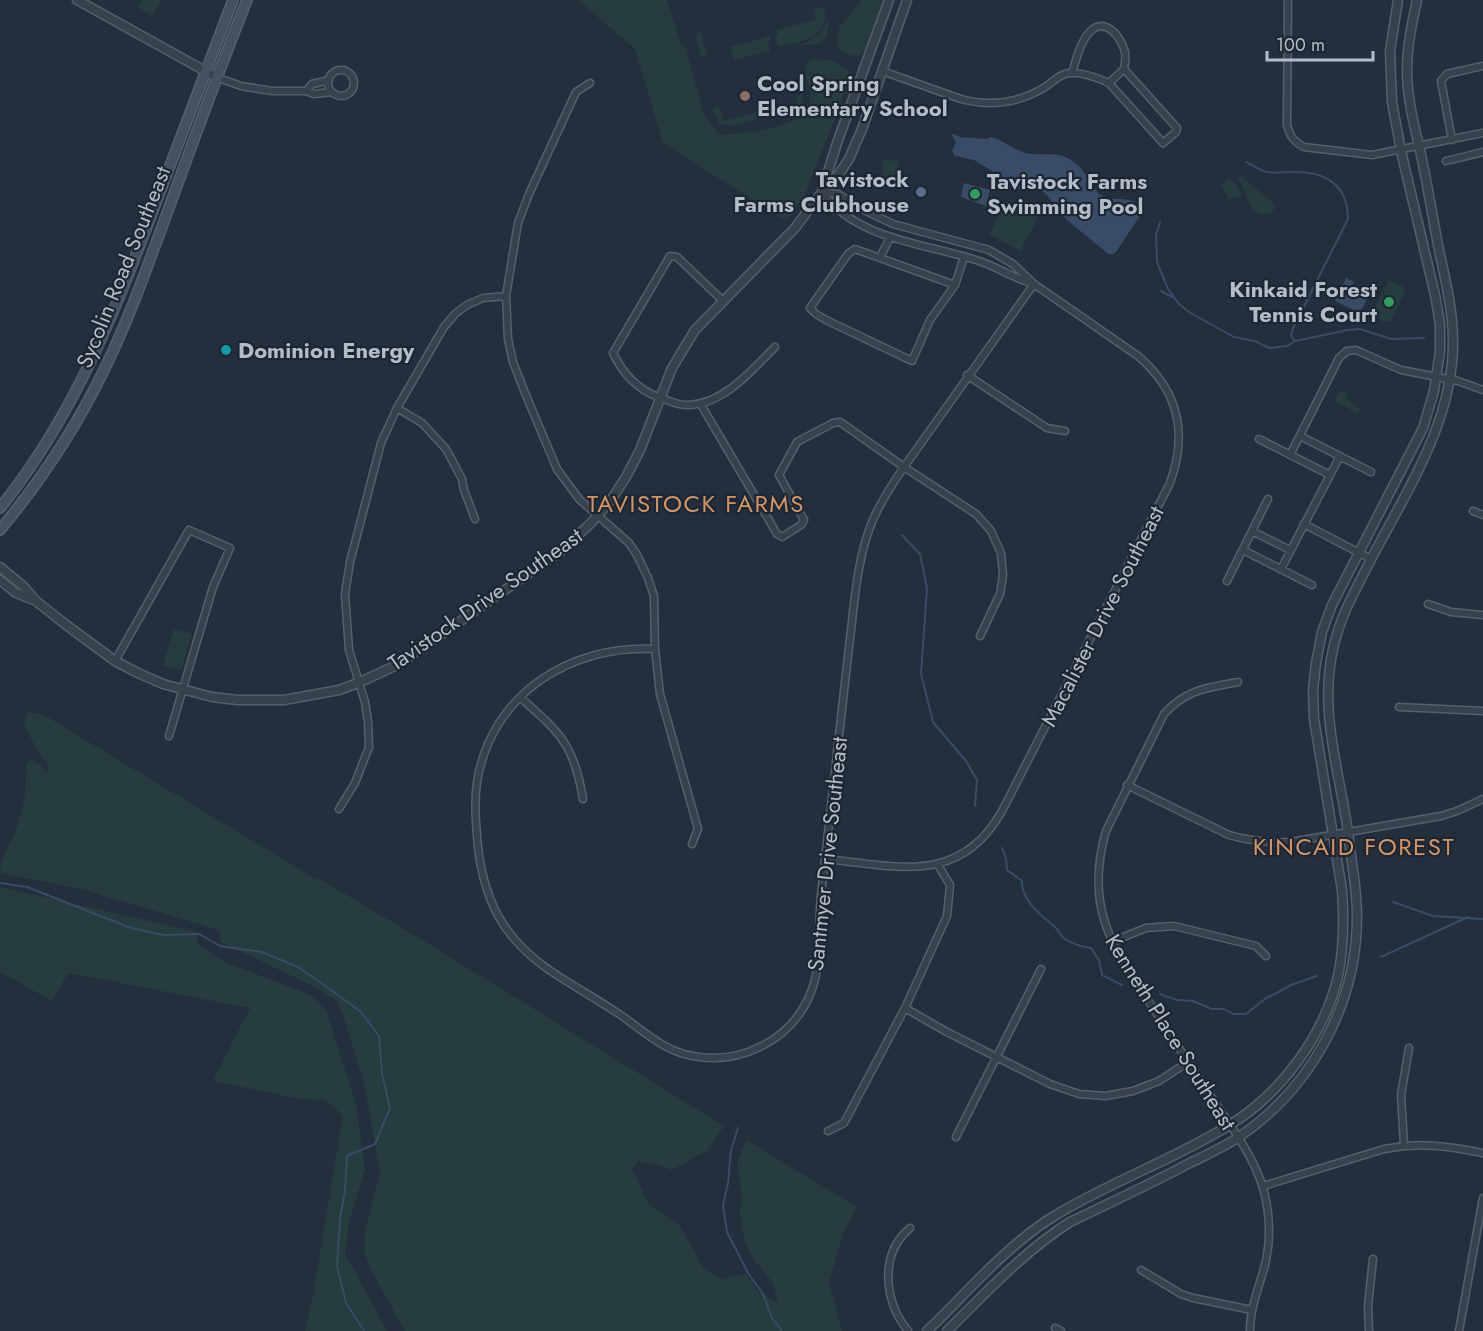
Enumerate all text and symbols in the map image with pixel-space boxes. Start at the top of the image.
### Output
scale bar [1267,24,1374,62]
text: 100 m [1276,32,1325,58]
place label: Cool Spring Elementary School [757,67,948,124]
marker: Cool Spring Elementary School [738,89,752,103]
street label: Sycolin Road Southeast [68,160,178,373]
place label: Tavistock Farms Clubhouse [734,163,909,220]
place label: Tavistock Farms Swimming Pool [987,165,1147,222]
marker: Tavistock Farms Clubhouse [914,185,928,199]
marker: Tavistock Farms Swimming Pool [968,187,982,201]
place label: Kinkaid Forest Tennis Court [1229,273,1377,330]
marker: Kinkaid Forest Tennis Court [1382,295,1396,309]
place label: Dominion Energy [238,334,415,366]
marker: Dominion Energy [219,343,233,357]
district label: TAVISTOCK FARMS [587,486,805,521]
street label: Macalister Drive Southeast [1032,499,1172,732]
street label: Tavistock Drive Southeast [381,519,589,678]
street label: Santmyer Drive Southeast [799,735,855,973]
district label: KINCAID FOREST [1253,829,1455,864]
street label: Kenneth Place Southeast [1098,928,1245,1137]

